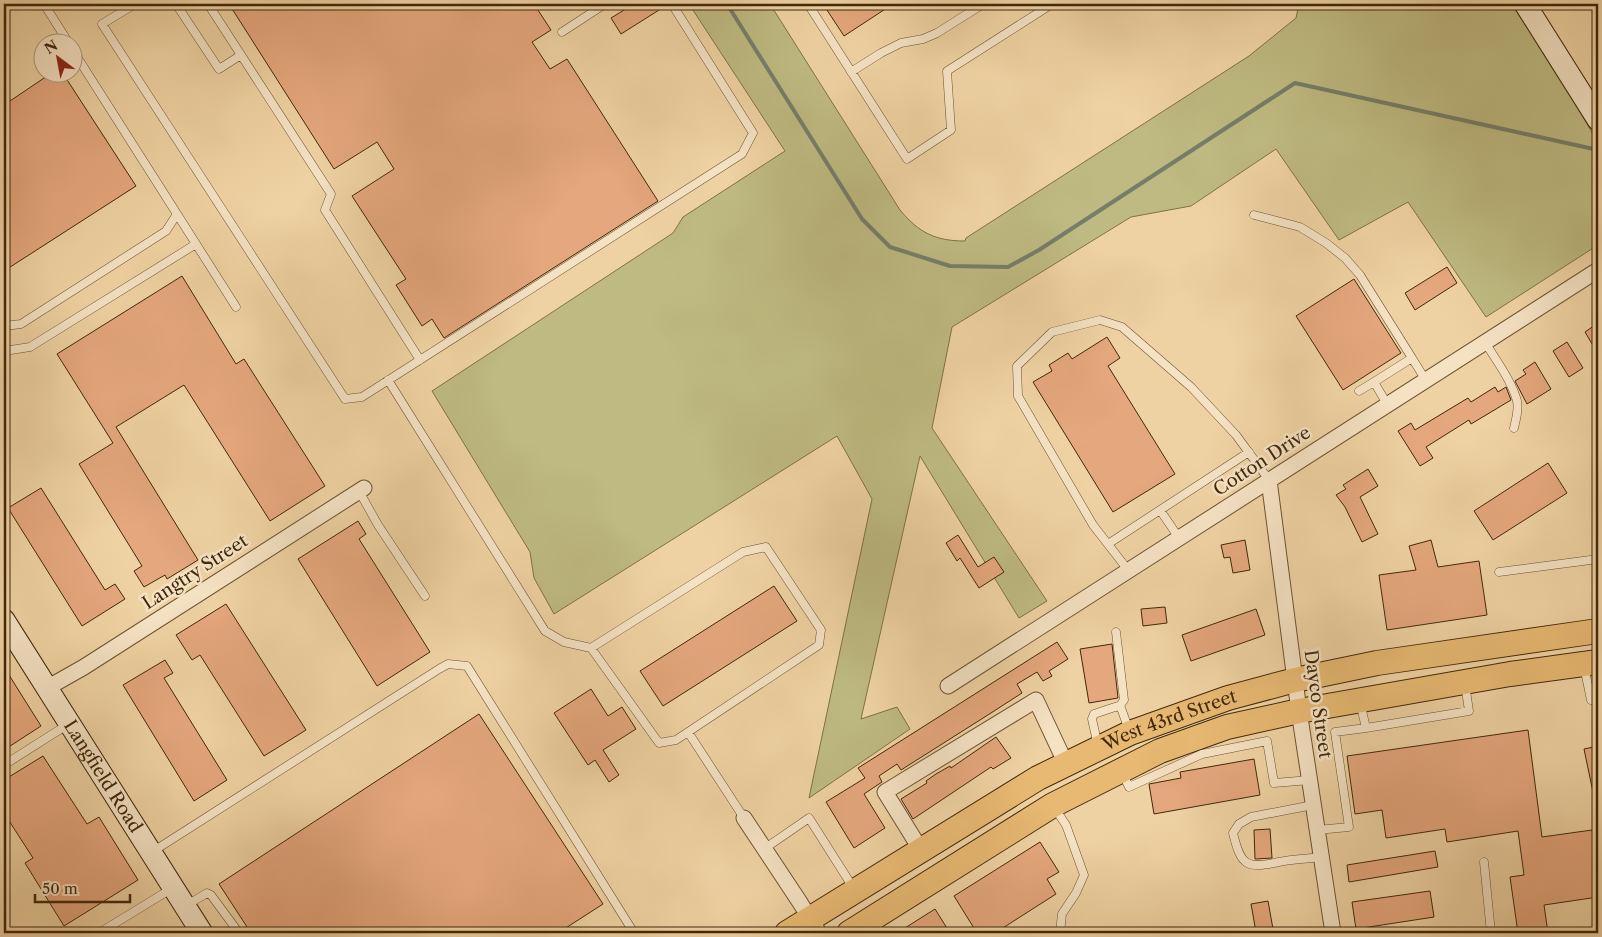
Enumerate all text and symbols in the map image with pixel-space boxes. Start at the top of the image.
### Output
north arrow [32,32,82,82]
text: N [41,36,61,58]
street label: Cotton Drive [1209,421,1315,501]
street label: Langtry Street [138,529,252,614]
street label: Dayco Street [1299,648,1337,760]
street label: West 43rd Street [1098,685,1240,756]
street label: Langfield Road [59,716,147,837]
scale bar [35,872,130,904]
text: 50 m [42,879,78,898]

